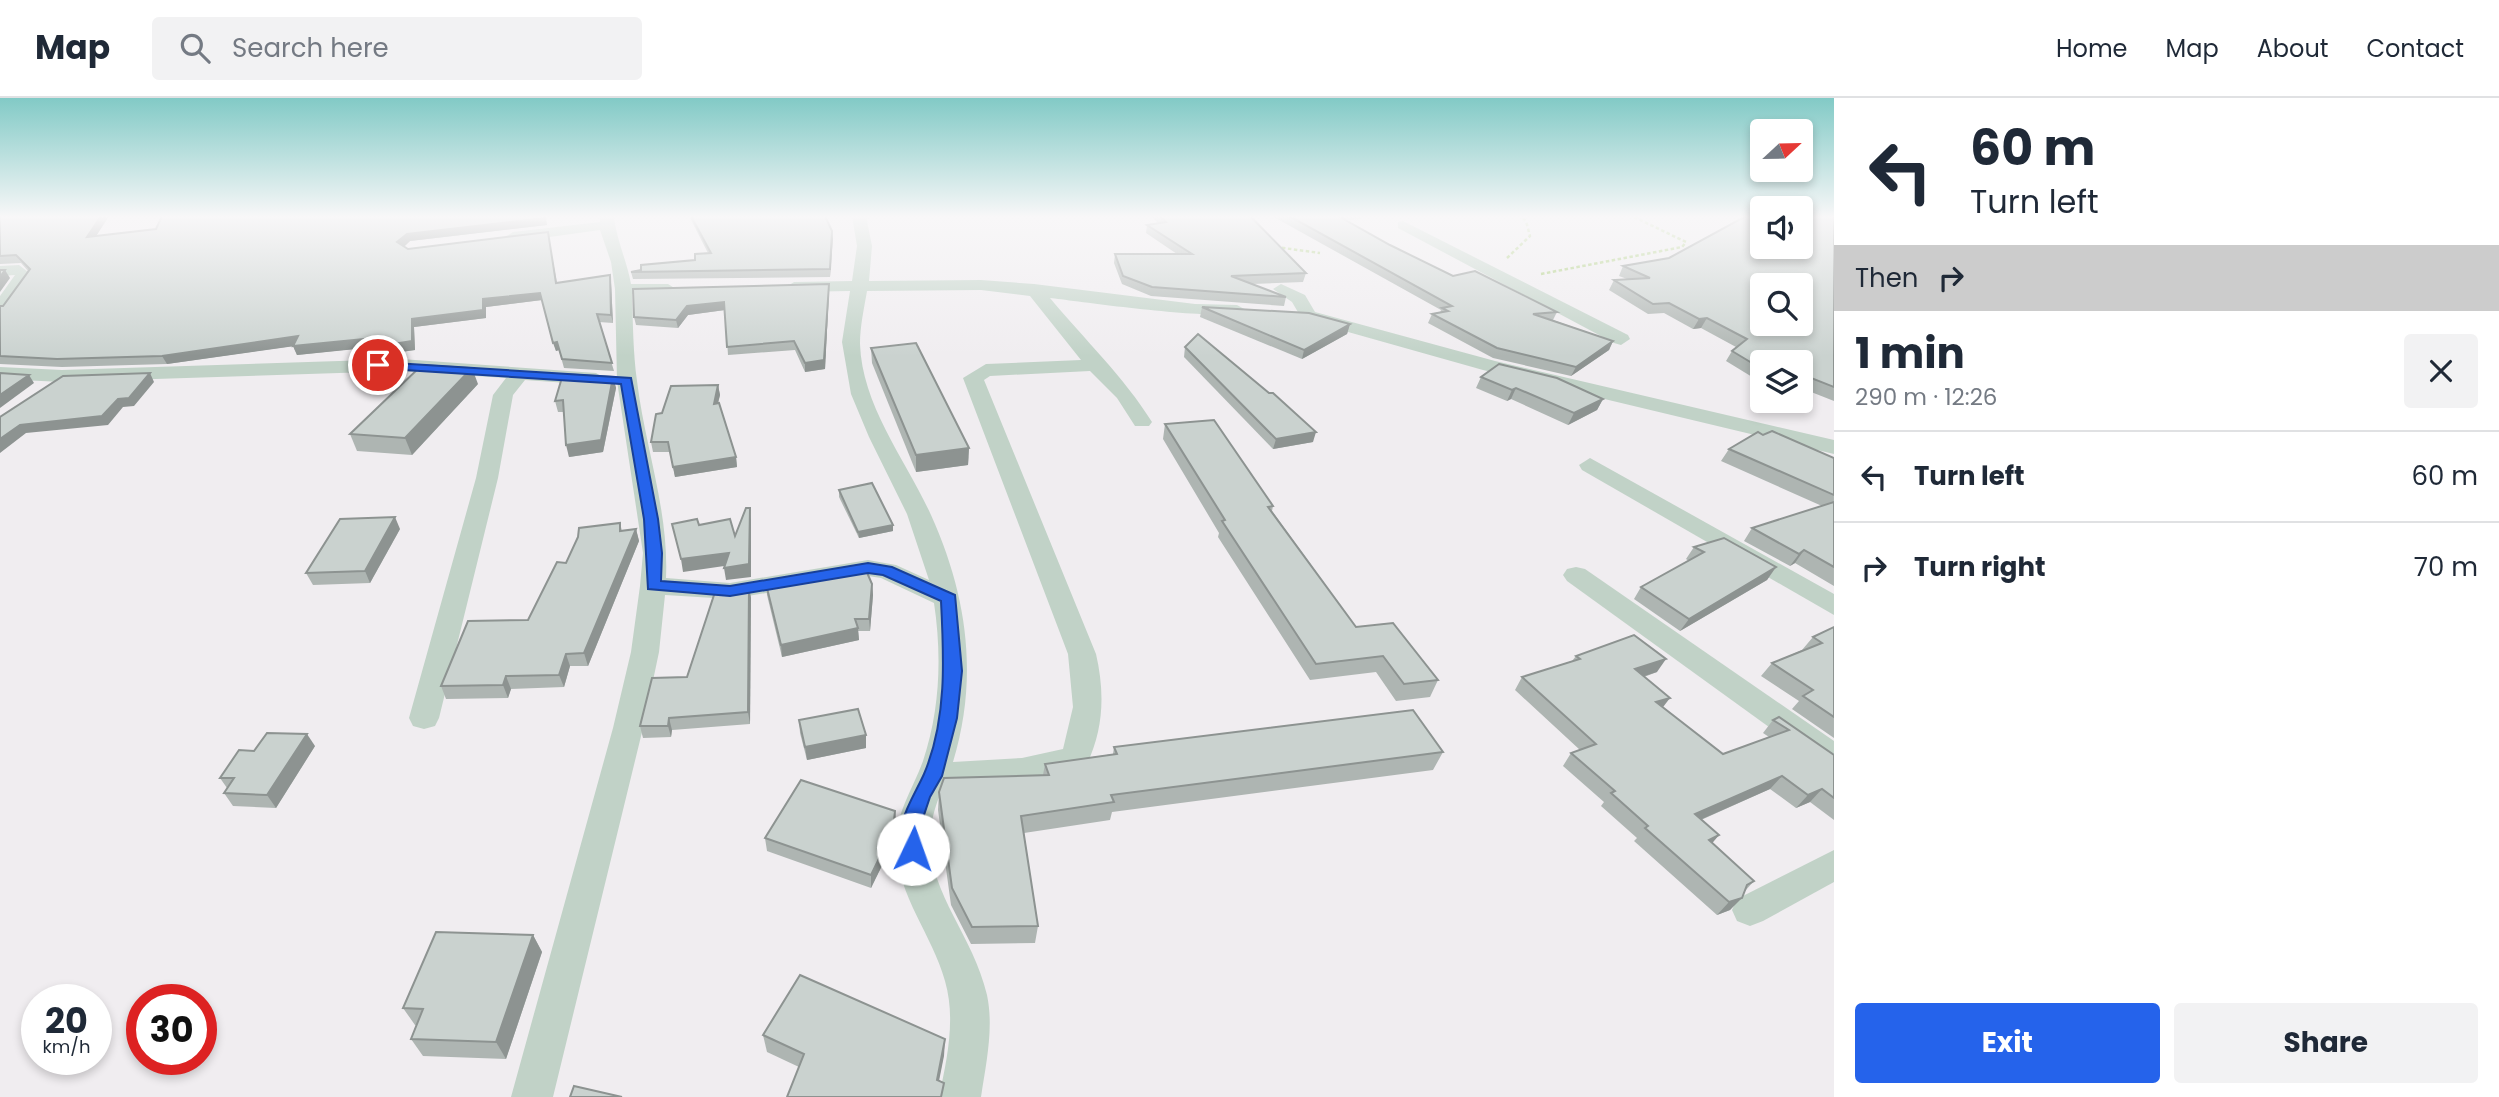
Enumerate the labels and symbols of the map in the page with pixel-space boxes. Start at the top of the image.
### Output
north arrow [1750,119,1813,182]
pin [348,335,408,395]
position arrow [876,812,950,886]
speed limit sign: 30 [126,984,217,1075]

